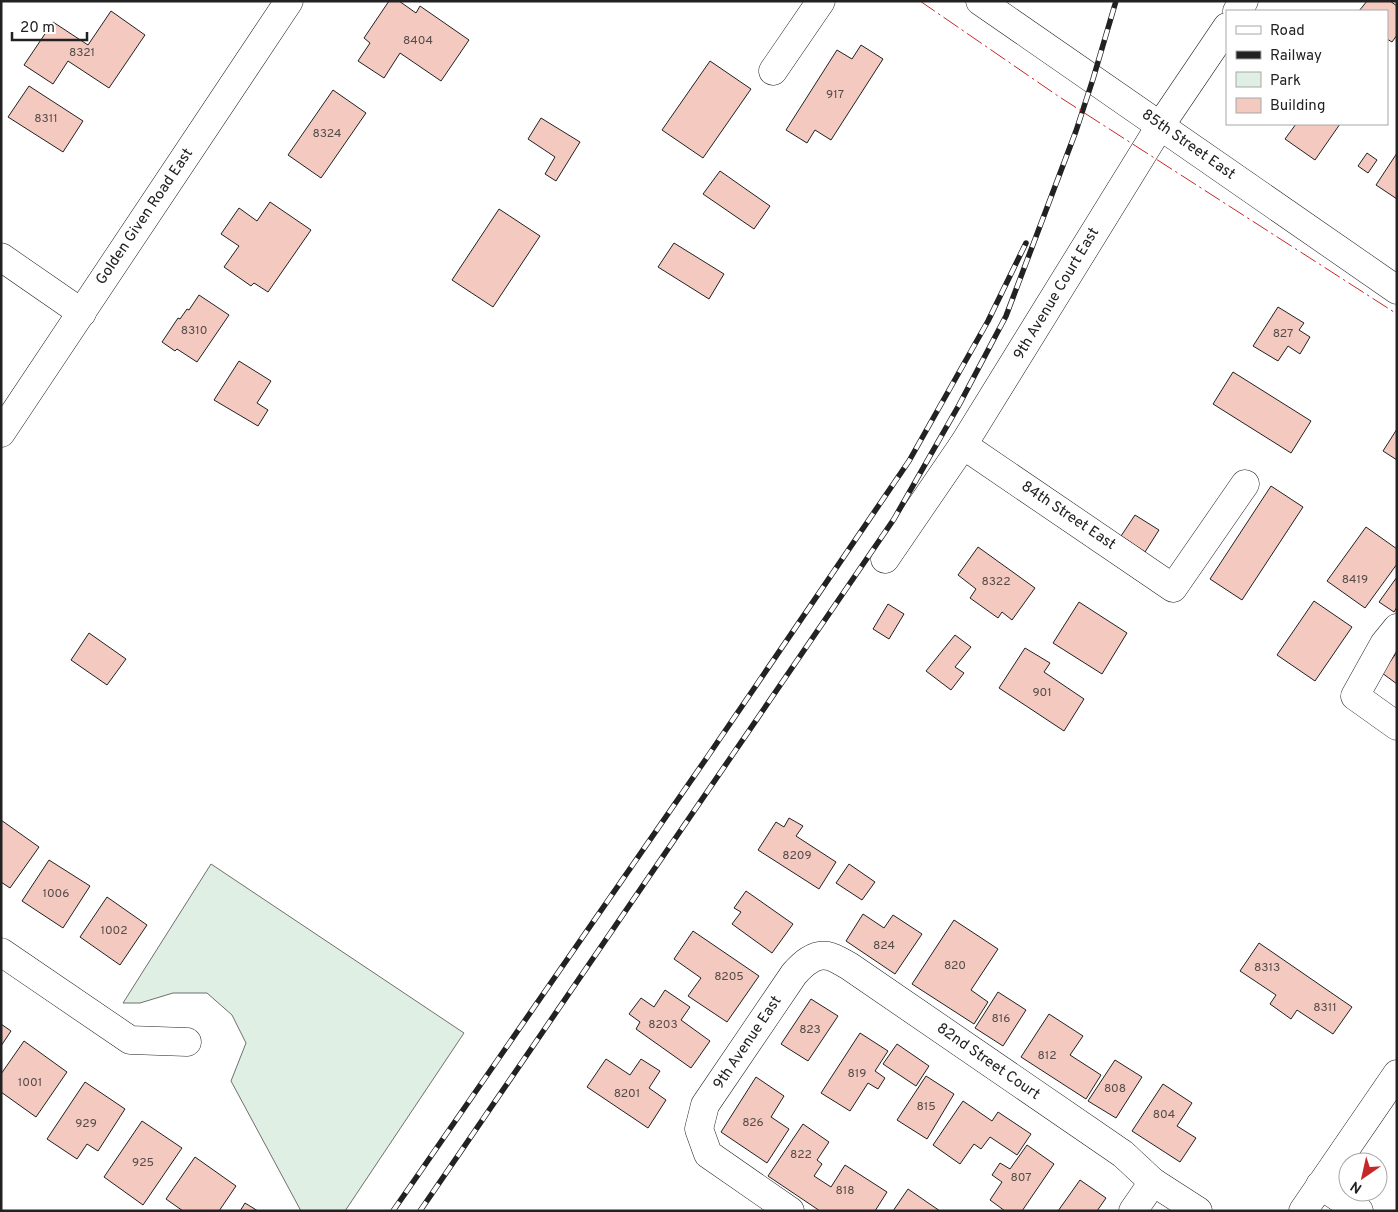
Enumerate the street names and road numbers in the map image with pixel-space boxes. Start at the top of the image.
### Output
street label: 85th Street East [1137,106,1239,184]
street label: Golden Given Road East [92,145,198,289]
street label: 9th Avenue Court East [1010,225,1104,363]
street label: 84th Street East [1017,477,1119,555]
street label: 9th Avenue East [710,993,786,1093]
street label: 82nd Street Court [933,1019,1043,1105]

